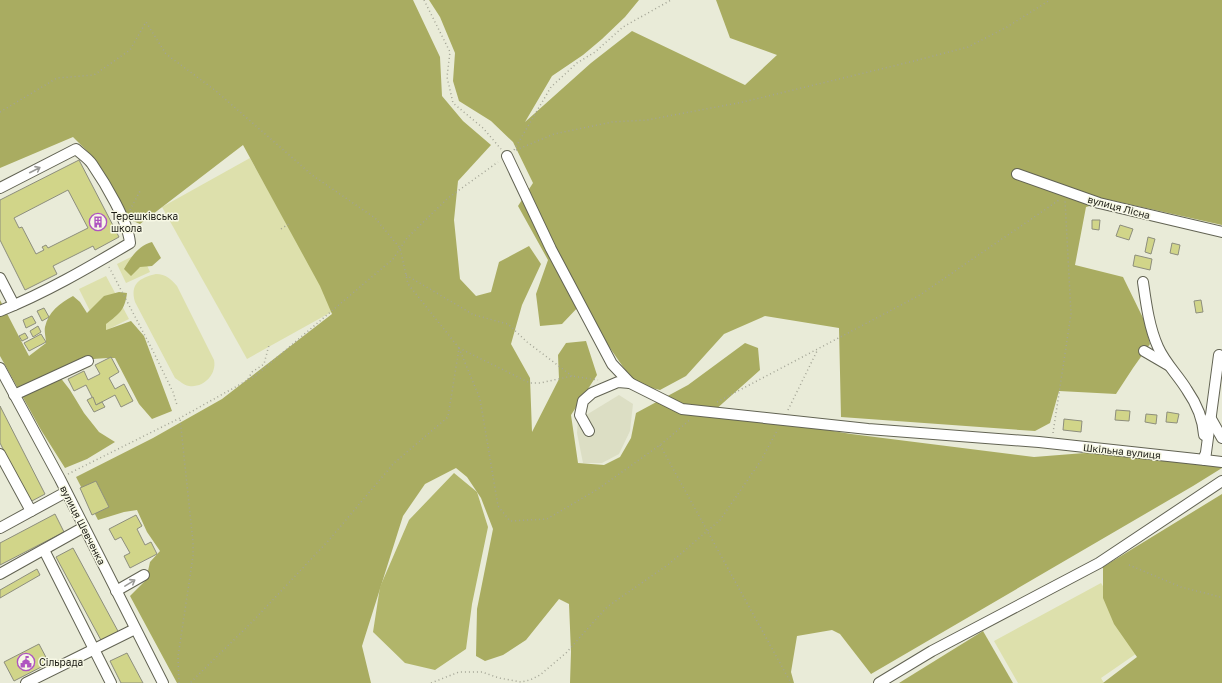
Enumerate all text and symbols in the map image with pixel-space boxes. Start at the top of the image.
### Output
one-way arrow [28,166,40,173]
street label: вулиця Лісна [1086,193,1152,221]
place label: Терешківська школа [111,210,178,234]
building icon: Терешківська школа [88,212,108,232]
street label: Шкільна вулиця [1082,441,1162,461]
street label: вулиця Шевченка [58,483,108,567]
one-way arrow [124,578,136,586]
public building icon: Сільрада [16,652,36,672]
place label: Сільрада [39,656,83,668]

